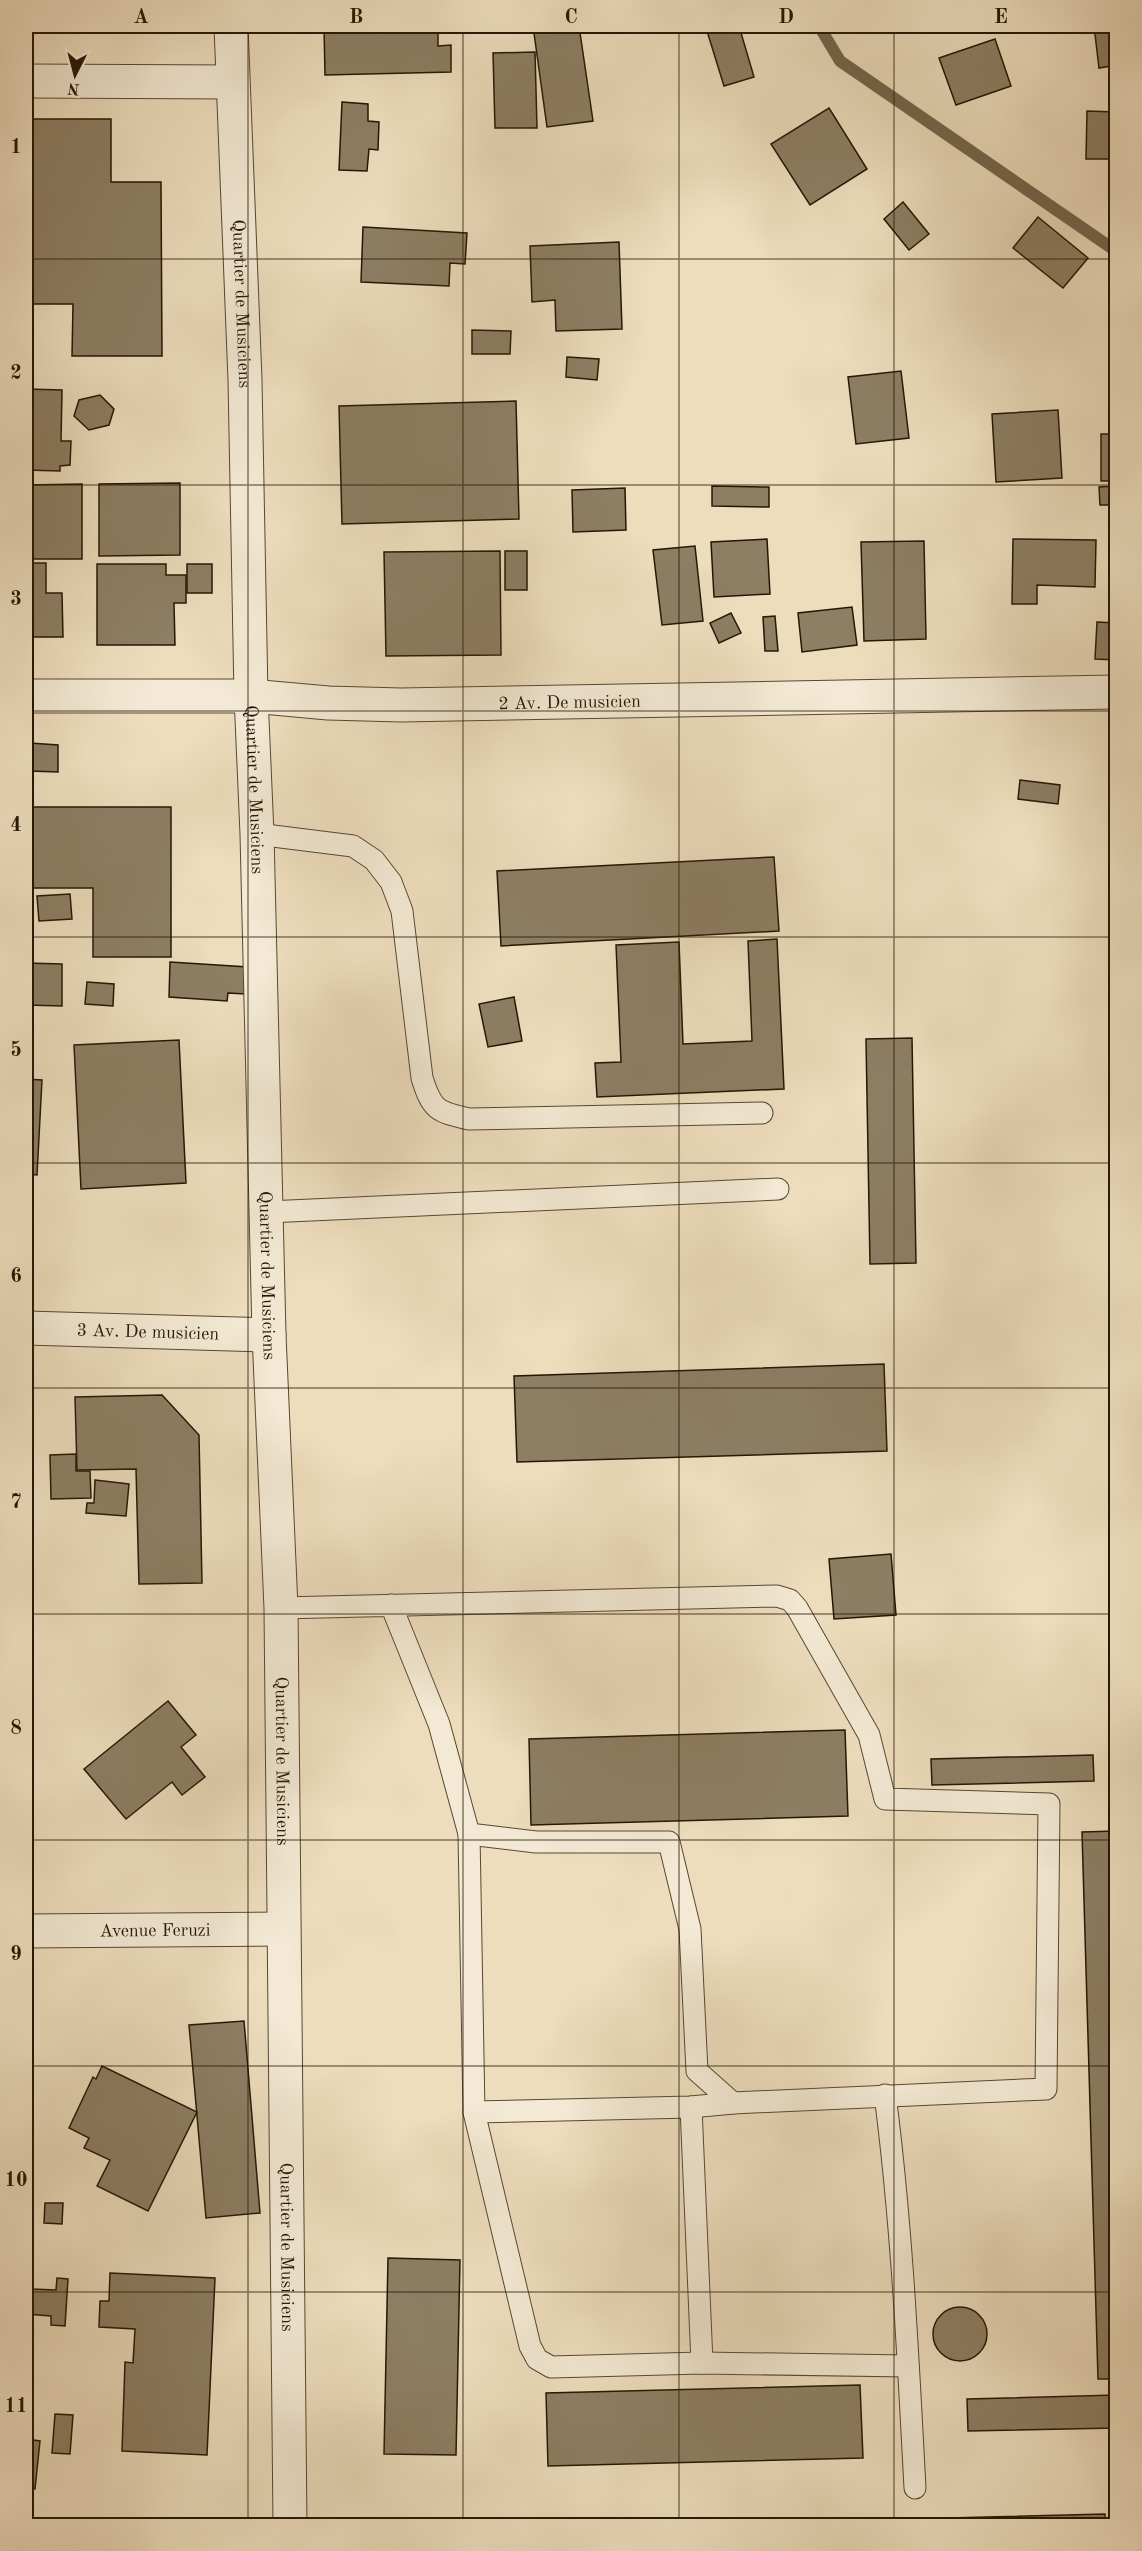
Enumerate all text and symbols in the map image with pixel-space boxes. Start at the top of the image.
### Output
text: A [133,8,149,28]
text: B [349,8,363,28]
text: C [564,8,578,28]
text: D [778,8,794,28]
text: E [994,8,1008,28]
north arrow [45,45,105,105]
text: N [66,79,81,97]
text: 1 [10,138,22,158]
street label: Quartier de Musiciens [229,219,253,389]
text: 2 [10,364,22,384]
text: 3 [10,590,22,610]
street label: 2 Av. De musicien [498,693,641,713]
street label: Quartier de Musiciens [241,705,266,875]
text: 4 [10,816,22,836]
text: 5 [10,1040,22,1061]
street label: Quartier de Musiciens [256,1191,278,1361]
text: 6 [10,1267,22,1287]
street label: 3 Av. De musicien [76,1321,220,1344]
text: 7 [10,1493,22,1513]
street label: Quartier de Musiciens [272,1676,291,1846]
text: 8 [10,1719,22,1739]
street label: Avenue Feruzi [99,1922,211,1940]
text: 9 [10,1945,22,1965]
street label: Quartier de Musiciens [276,2162,296,2332]
text: 10 [4,2171,28,2191]
text: 11 [4,2397,28,2417]

